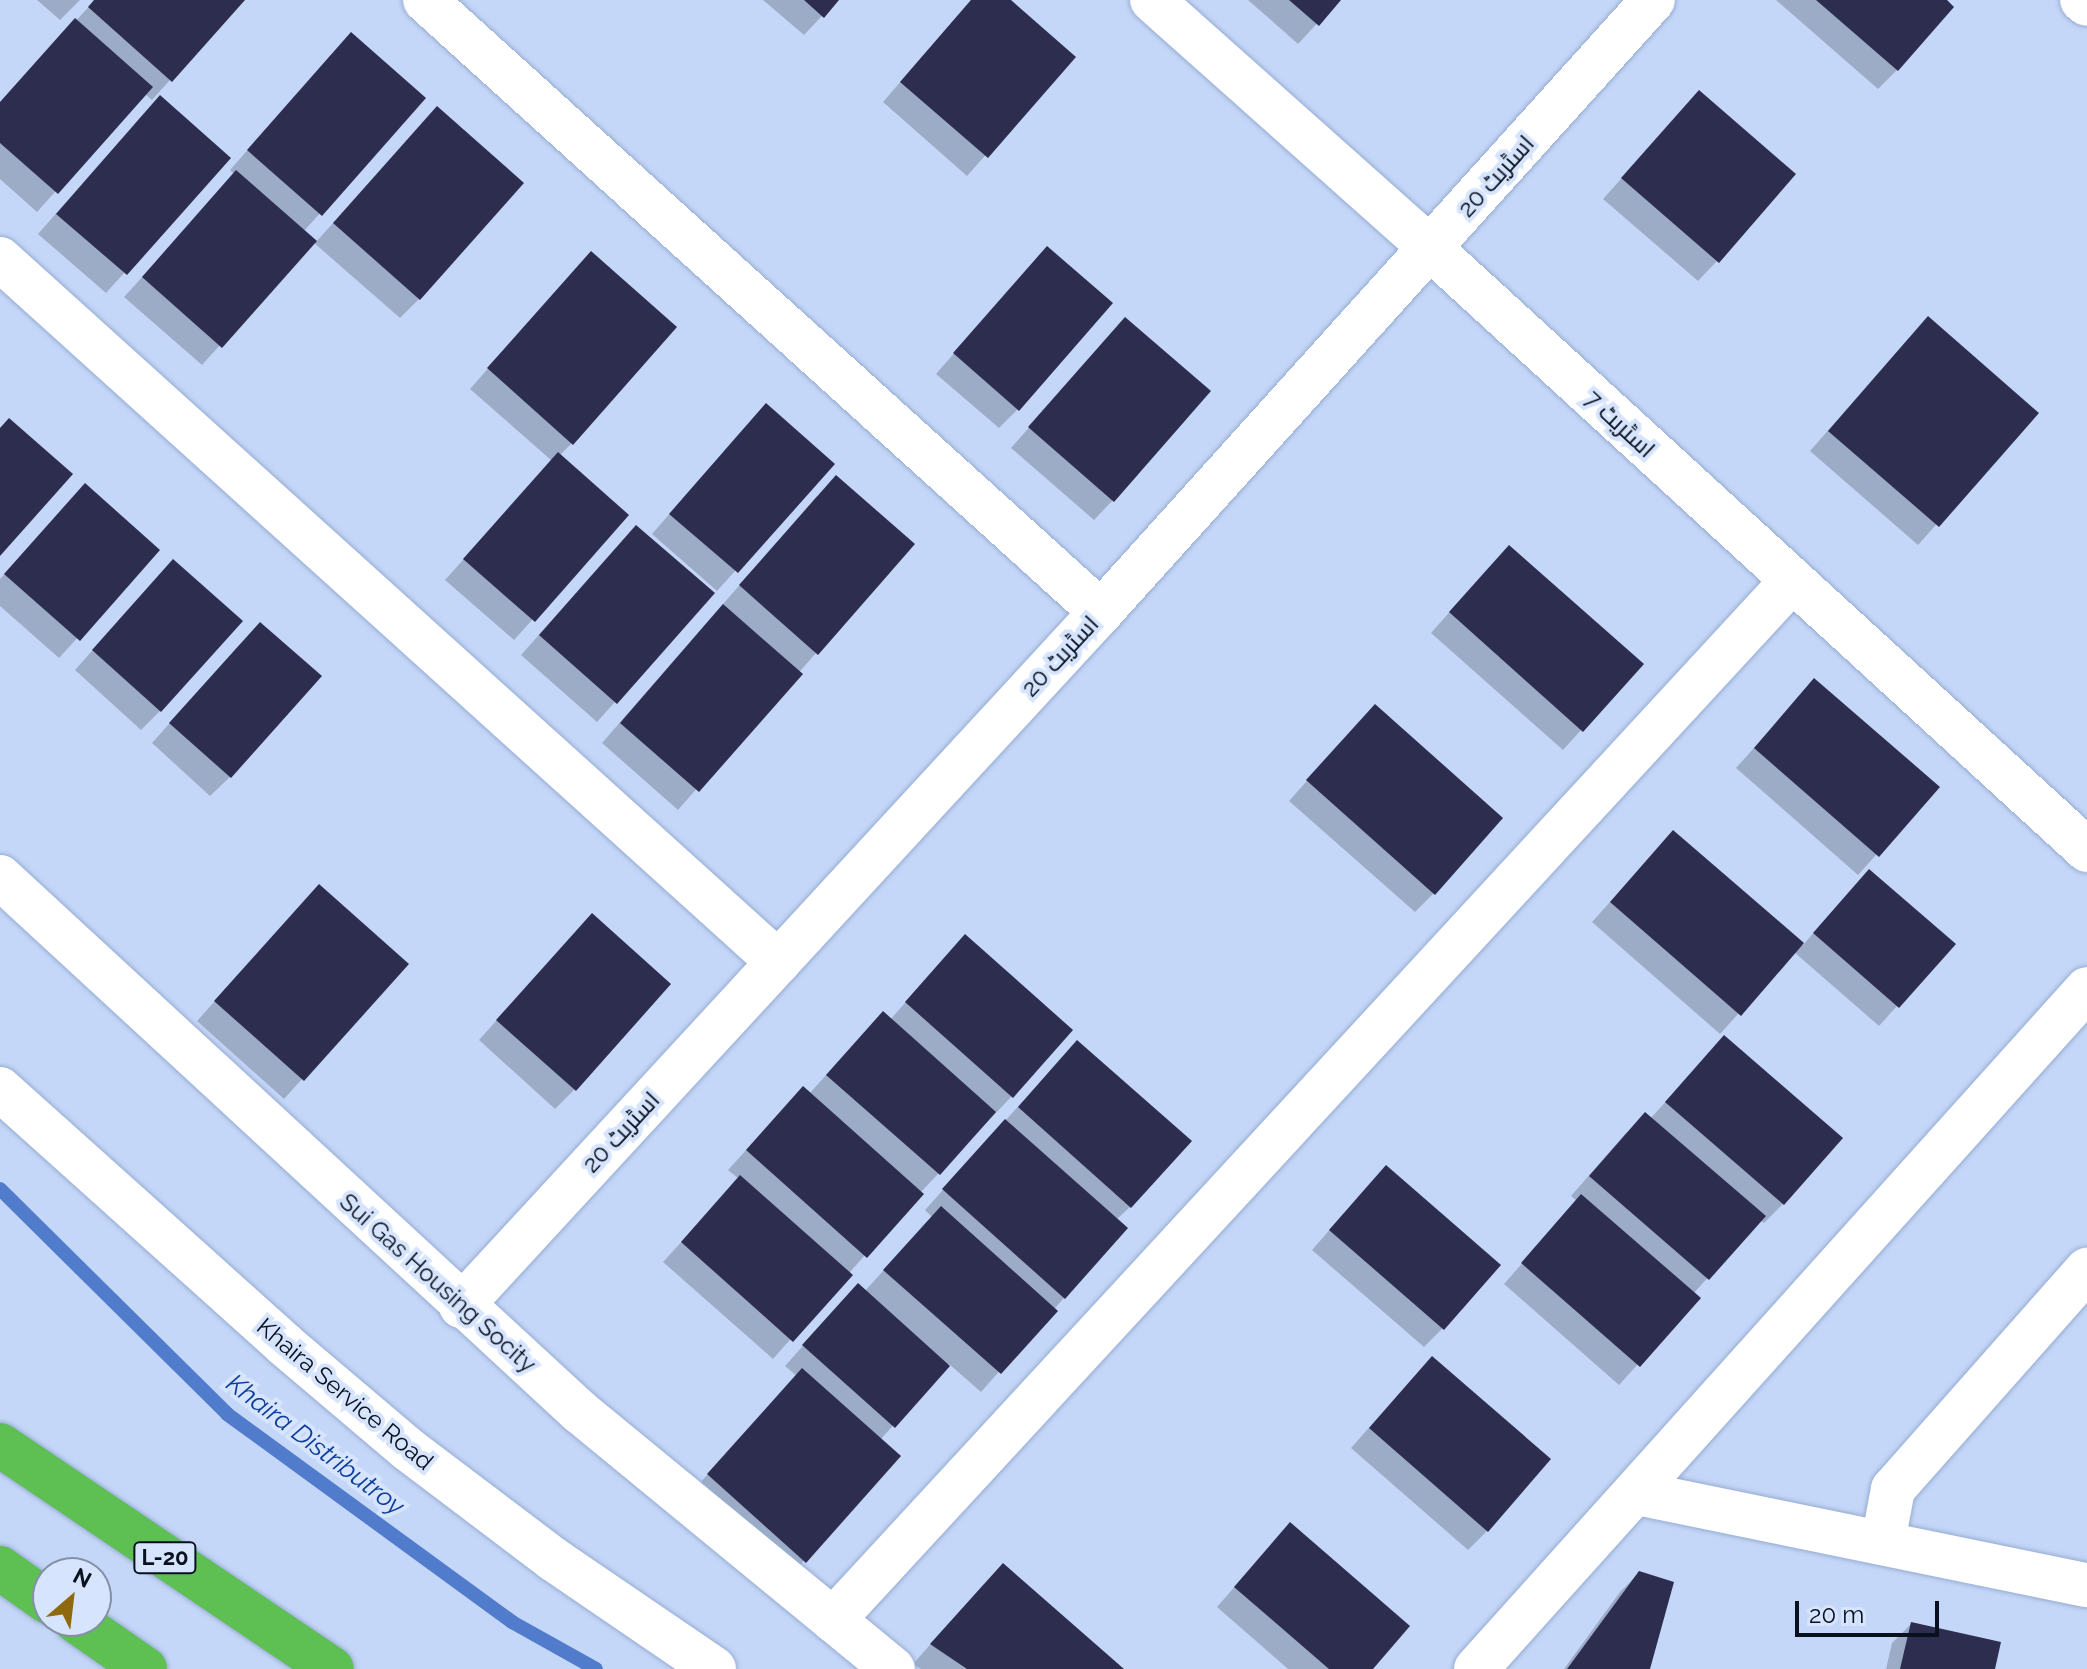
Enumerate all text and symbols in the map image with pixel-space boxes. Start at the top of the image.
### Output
street label: اسٹریٹ 20 [1452,129,1540,223]
street label: اسٹریٹ 7 [1579,384,1661,464]
street label: اسٹریٹ 20 [1015,610,1105,702]
street label: اسٹریٹ 20 [576,1086,666,1178]
street label: Sui Gas Housing Socity [334,1187,542,1379]
street label: Khaira Service Road [251,1312,439,1476]
water label: Khaira Distributroy [220,1368,410,1522]
road number: L-20 [133,1540,197,1576]
north arrow [32,1557,112,1637]
text: N [69,1562,96,1593]
scale bar [1799,1585,1943,1635]
text: 20 m [1809,1600,1864,1629]

